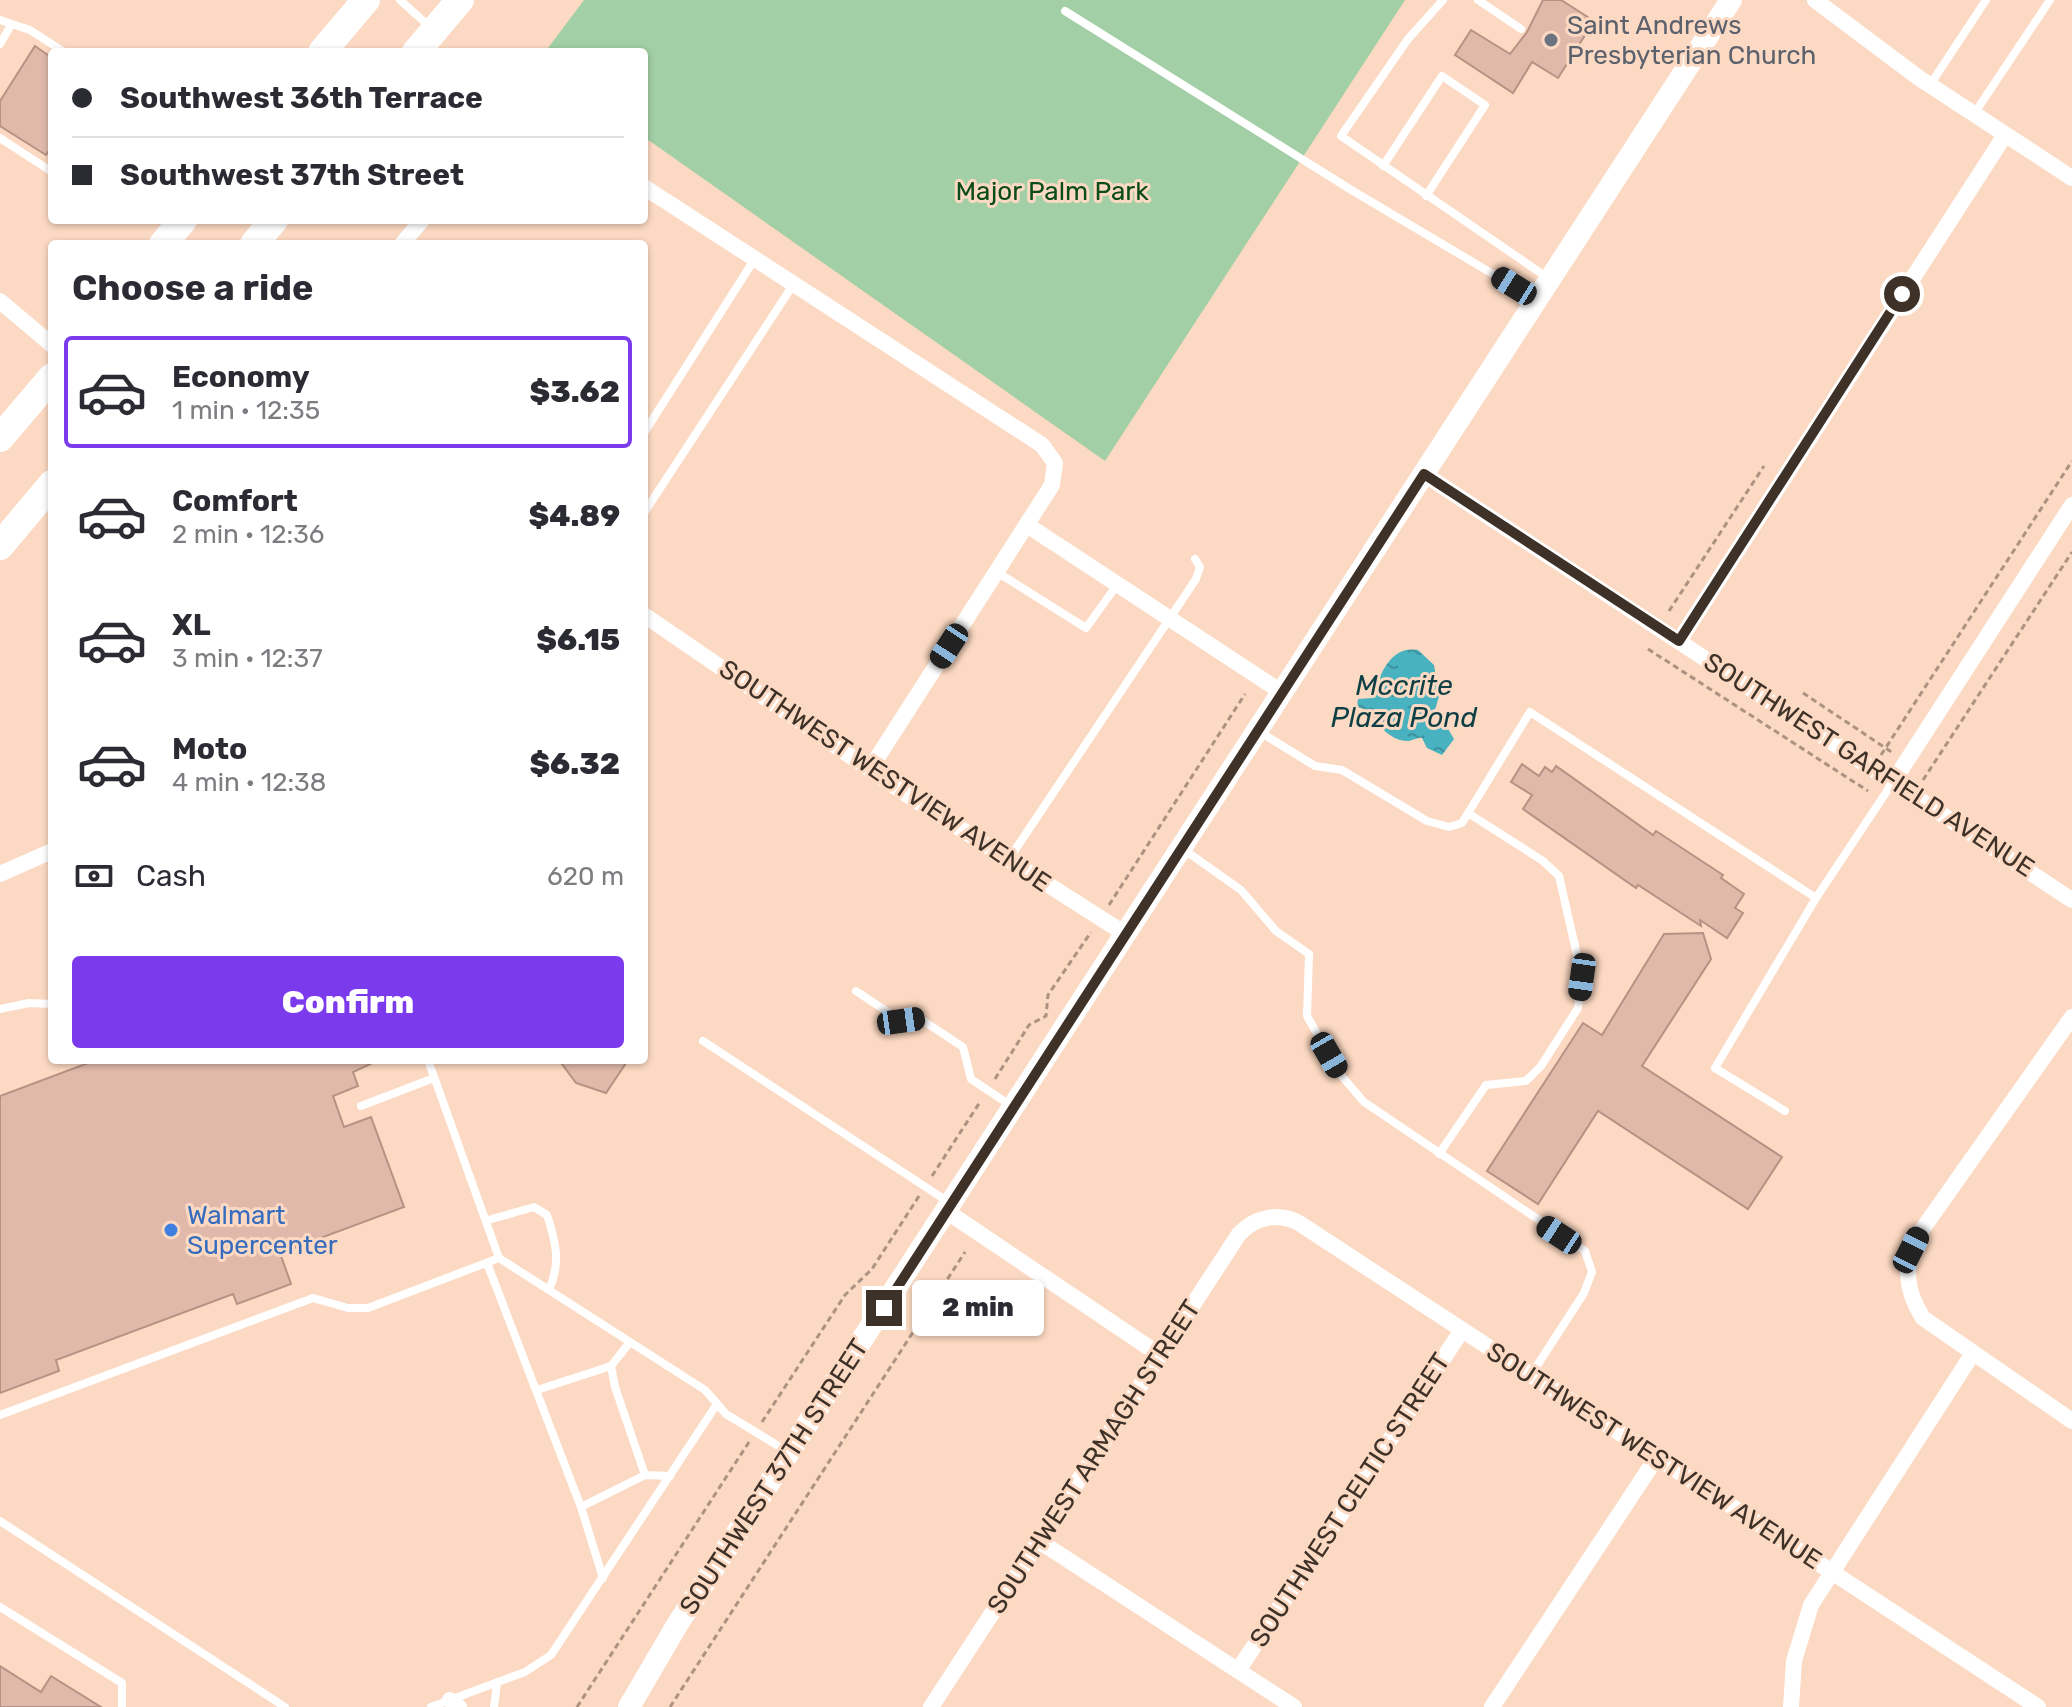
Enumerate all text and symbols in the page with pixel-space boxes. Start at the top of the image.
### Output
place label: Saint Andrews Presbyterian Church [1567,10,1816,71]
marker: Saint Andrews Presbyterian Church [1542,31,1560,49]
text: Southwest 36th Terrace [120,80,483,116]
text: Southwest 37th Street [120,157,464,193]
park label: Major Palm Park [955,176,1149,207]
car [1487,263,1541,309]
text: Choose a ride [72,266,313,309]
route start [1884,276,1920,312]
icon: car [76,356,148,428]
text: Economy [172,359,310,395]
text: $3.62 [530,374,620,410]
text: 1 min · 12:35 [172,395,320,426]
icon: car [76,480,148,552]
text: Comfort [172,483,298,519]
text: $4.89 [529,498,620,534]
text: 2 min · 12:36 [172,519,324,550]
icon: car [76,604,148,676]
text: XL [172,607,211,643]
car [926,619,972,673]
text: $6.15 [536,622,620,658]
text: 3 min · 12:37 [172,643,323,674]
street label: SOUTHWEST GARFIELD AVENUE [1698,646,2040,884]
street label: SOUTHWEST WESTVIEW AVENUE [713,653,1057,899]
water label: Mccrite Plaza Pond [1331,669,1478,734]
icon: car [76,728,148,800]
text: Moto [172,731,247,767]
text: $6.32 [529,746,620,782]
text: 4 min · 12:38 [172,767,326,798]
icon: cash [72,854,116,898]
text: Cash [136,858,206,894]
text: 620 m [547,861,624,892]
car [1567,952,1597,1002]
button: Confirm [72,956,624,1048]
car [876,1006,926,1036]
car [1307,1028,1351,1082]
place label: Walmart Supercenter [187,1200,338,1261]
car [1532,1212,1586,1258]
marker: Walmart Supercenter [162,1221,180,1239]
car [1889,1223,1933,1277]
callout: 2 min [912,1280,1044,1336]
route end [866,1290,902,1326]
text: 2 min [942,1292,1014,1323]
street label: SOUTHWEST ARMAGH STREET [981,1294,1207,1620]
street label: SOUTHWEST 37TH STREET [673,1333,875,1621]
street label: SOUTHWEST WESTVIEW AVENUE [1481,1336,1827,1576]
street label: SOUTHWEST CELTIC STREET [1243,1347,1457,1653]

